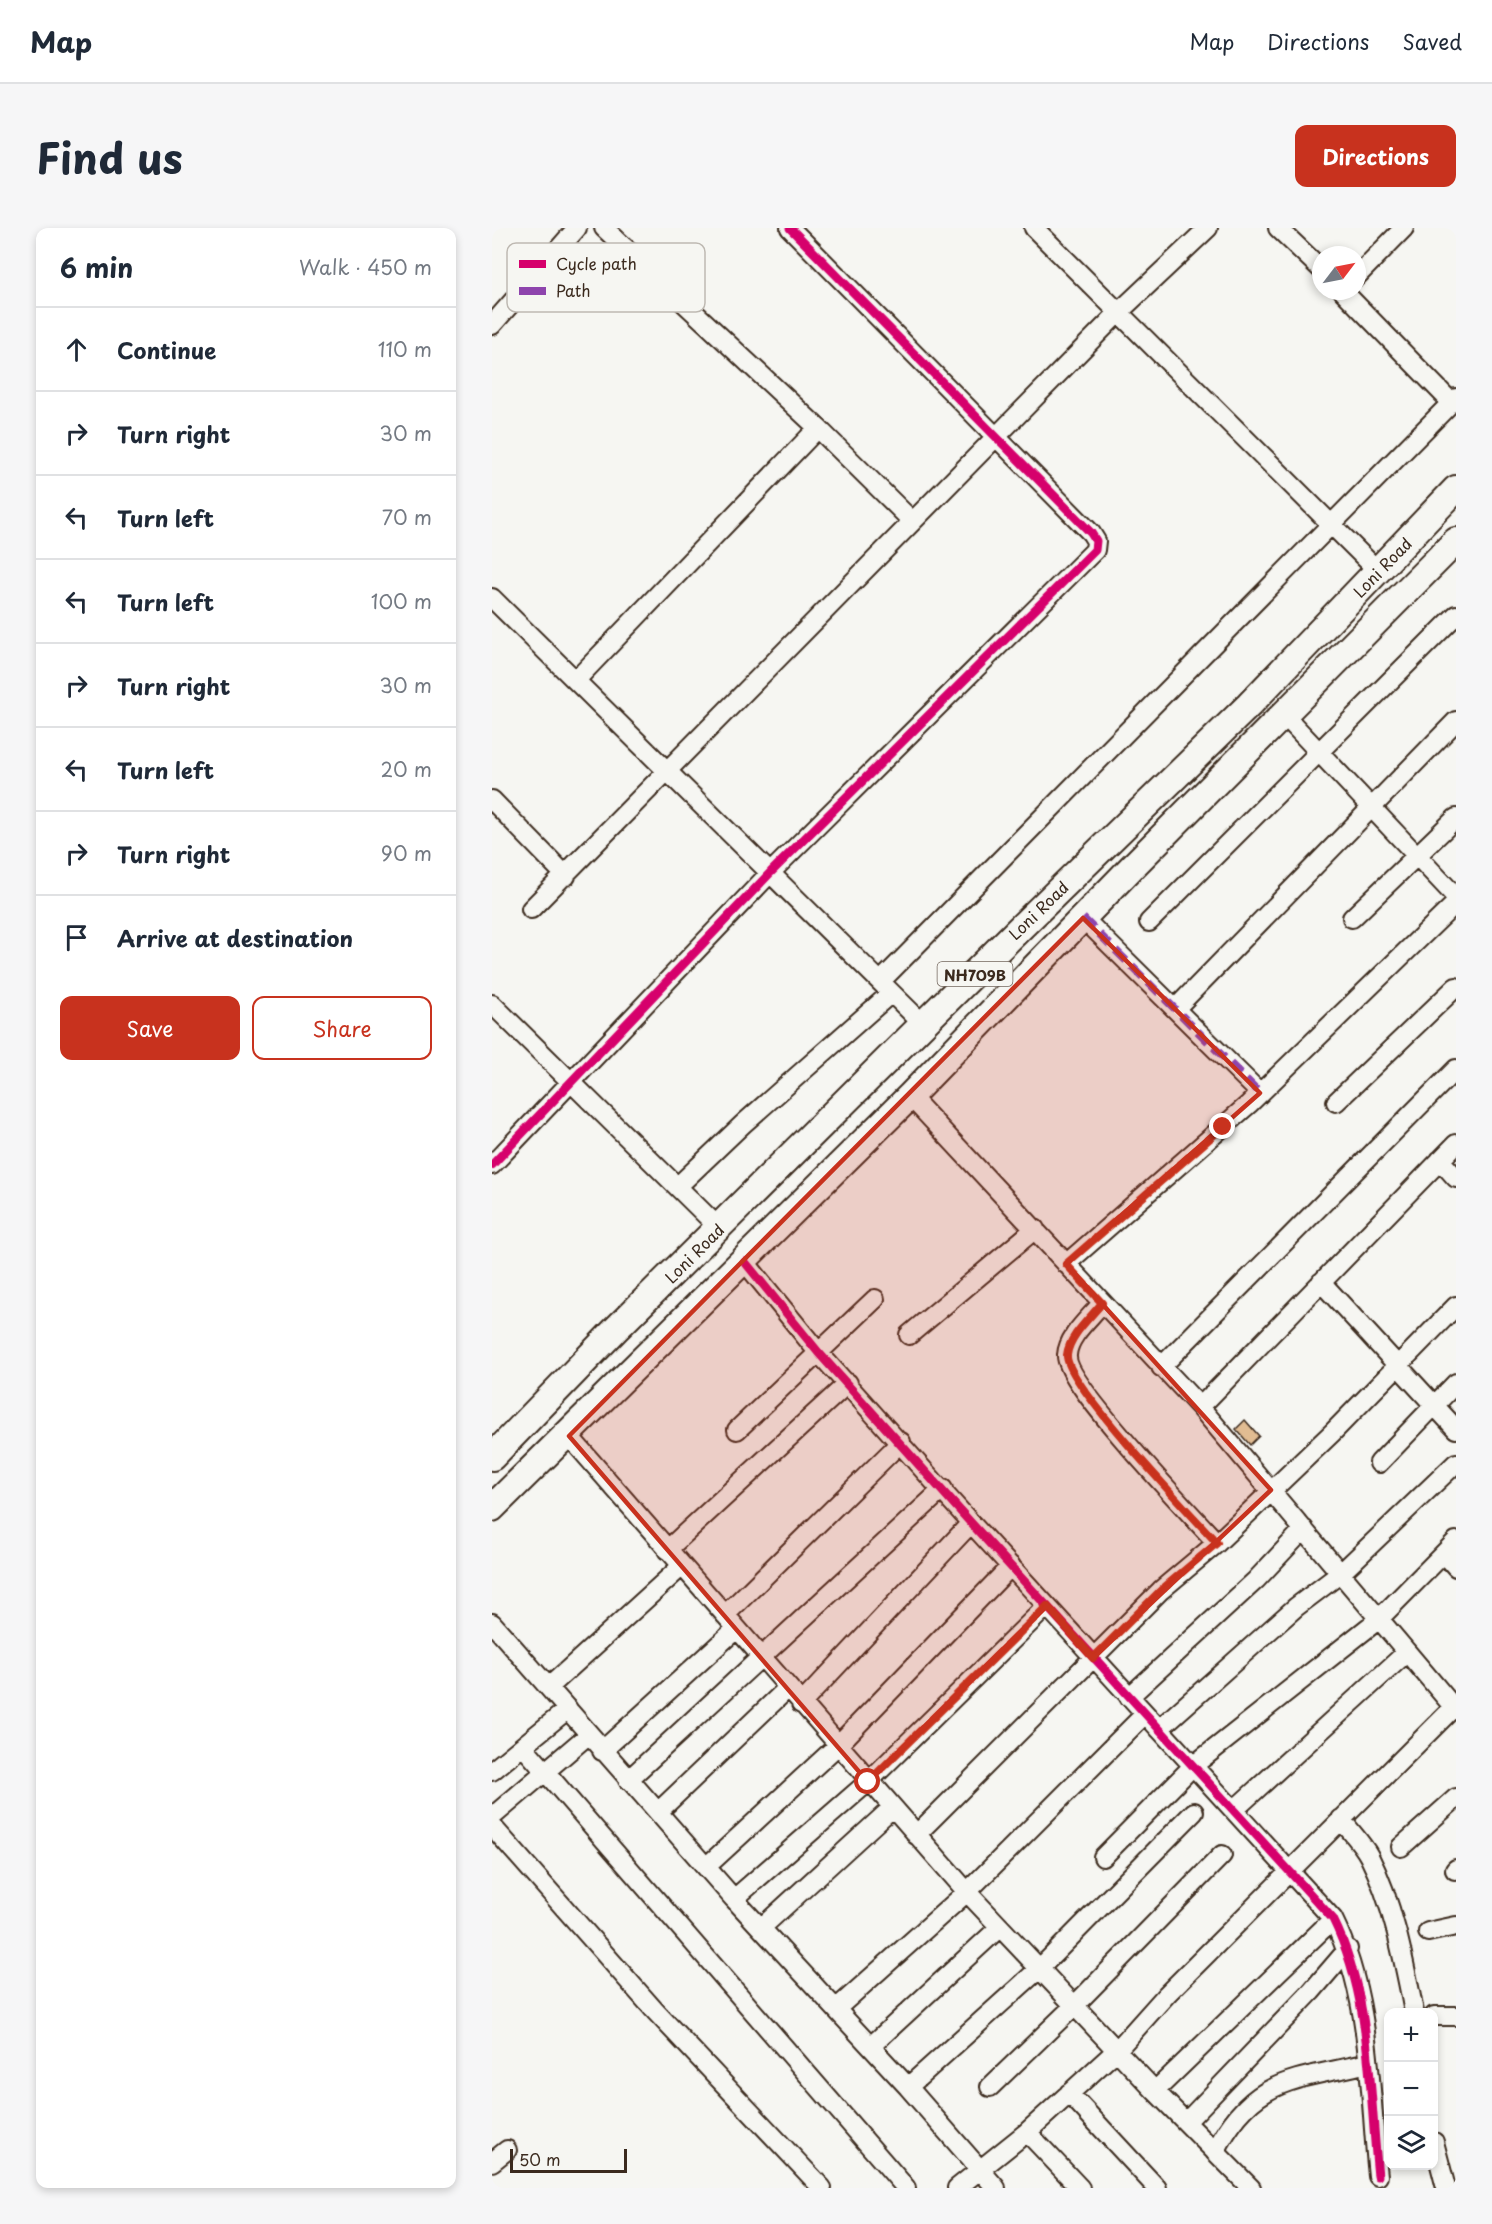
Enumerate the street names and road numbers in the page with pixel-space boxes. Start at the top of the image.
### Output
street label: Loni Road [1347,531,1417,603]
street label: Loni Road [1002,875,1074,945]
road number: NH709B [938,962,1012,986]
street label: Loni Road [659,1218,729,1288]

